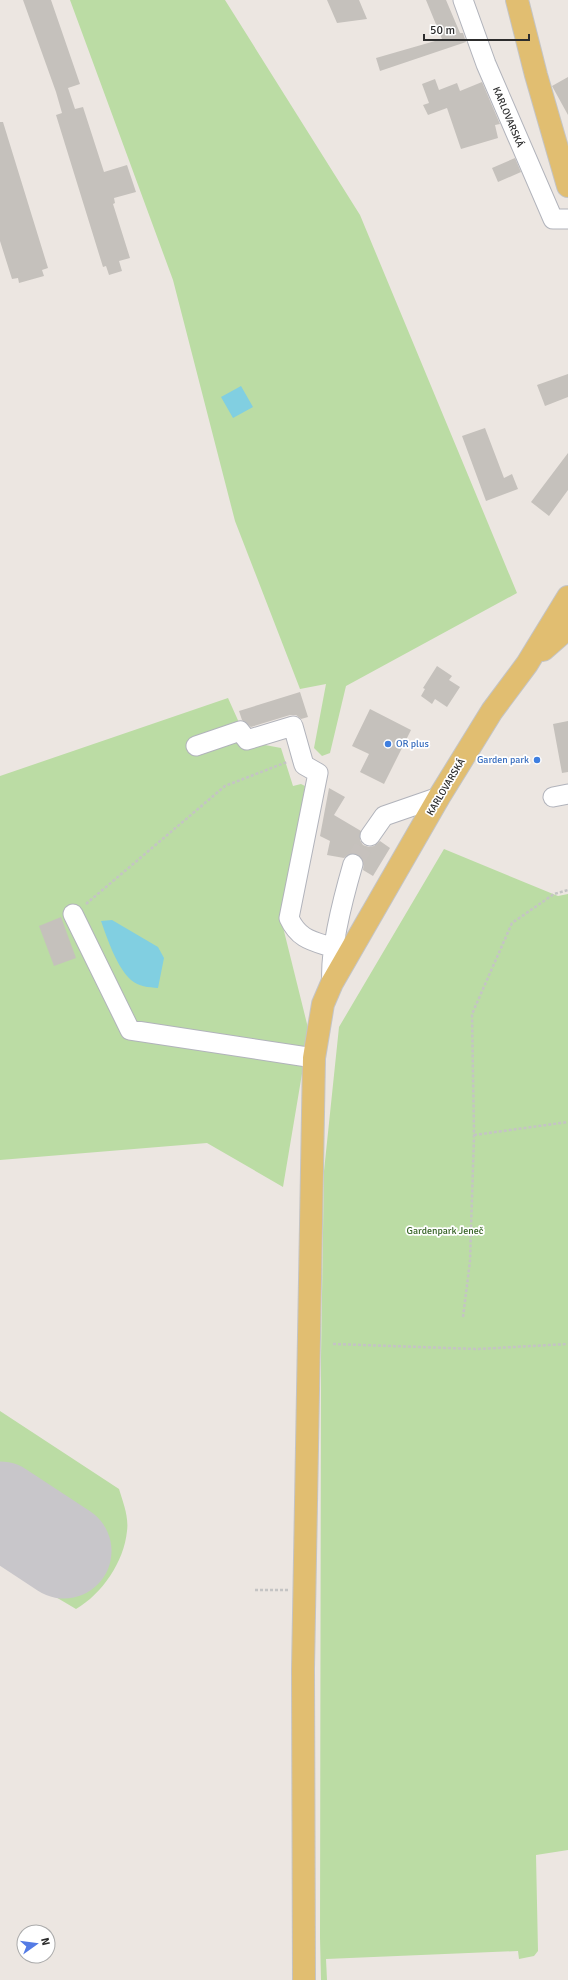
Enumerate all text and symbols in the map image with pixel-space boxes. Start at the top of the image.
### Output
scale bar [424,16,529,42]
text: 50 m [430,23,455,38]
street label: KARLOVARSKÁ [490,85,527,149]
place label: OR plus [396,738,429,750]
marker: OR plus [383,739,393,749]
place label: Garden park [477,754,529,766]
marker: Garden park [532,755,542,765]
street label: KARLOVARSKÁ [423,756,468,818]
park label: Gardenpark Jeneč [407,1225,484,1237]
north arrow [16,1924,56,1964]
text: N [38,1936,52,1947]

